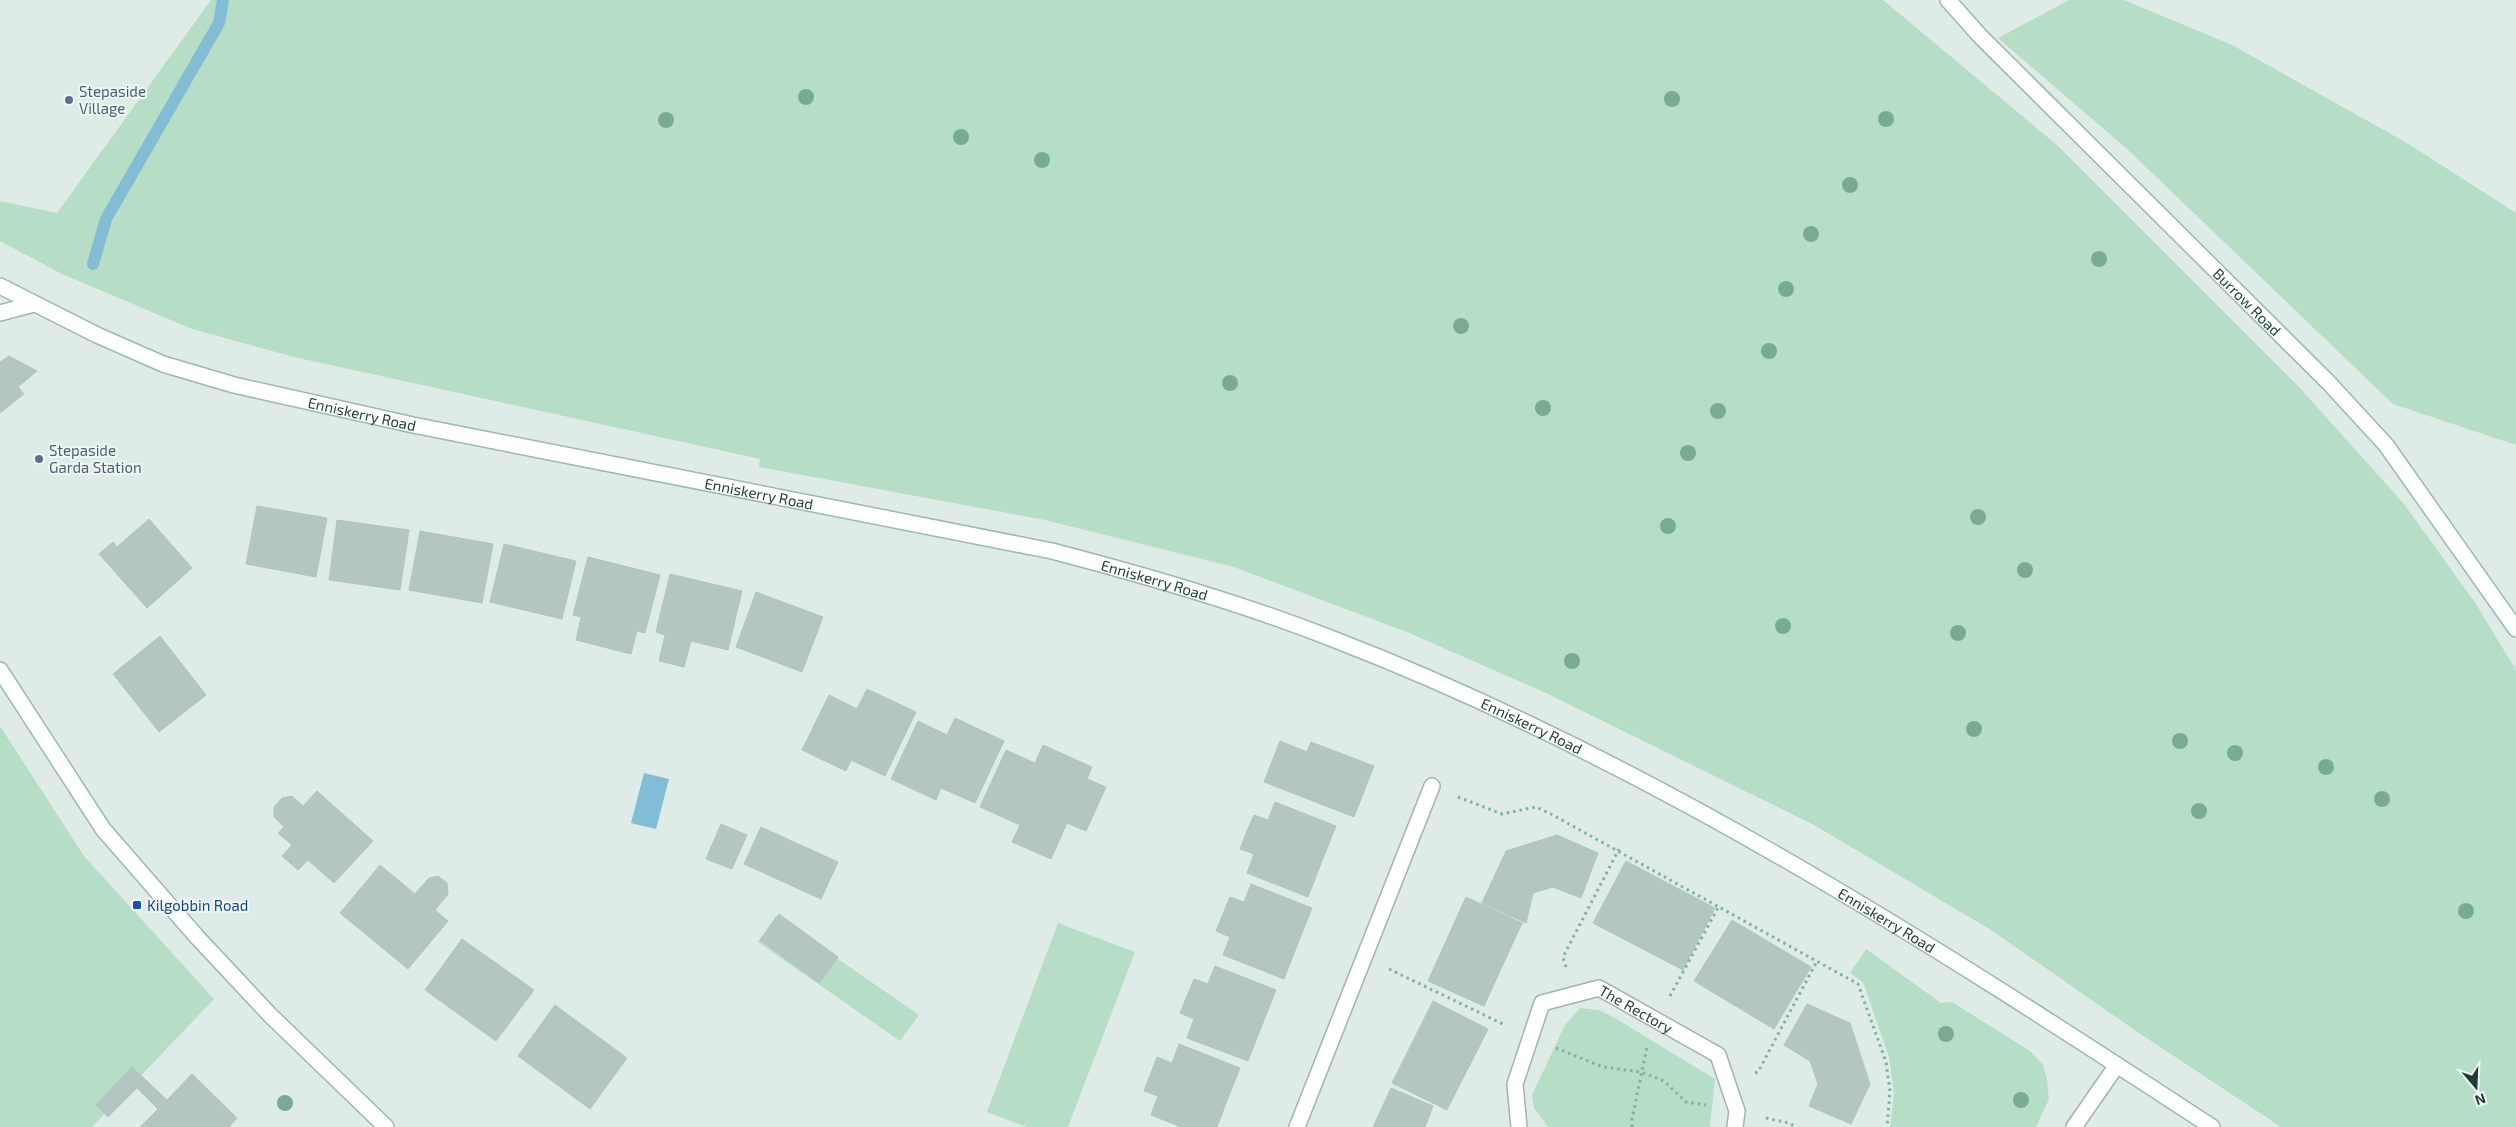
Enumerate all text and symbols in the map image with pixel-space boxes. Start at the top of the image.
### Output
place label: Stepaside Village [79,82,146,117]
marker: Stepaside Village [63,94,75,106]
street label: Burrow Road [2210,264,2285,339]
street label: Enniskerry Road [306,393,418,434]
place label: Stepaside Garda Station [49,441,142,476]
marker: Stepaside Garda Station [33,453,45,465]
street label: Enniskerry Road [703,474,815,513]
street label: Enniskerry Road [1099,556,1210,604]
street label: Enniskerry Road [1478,694,1585,757]
street label: Enniskerry Road [1835,884,1939,956]
place label: Kilgobbin Road [147,896,248,914]
marker: Kilgobbin Road [131,899,143,911]
street label: The Rectory [1596,981,1676,1037]
north arrow [2451,1062,2501,1112]
text: N [2473,1090,2488,1109]

